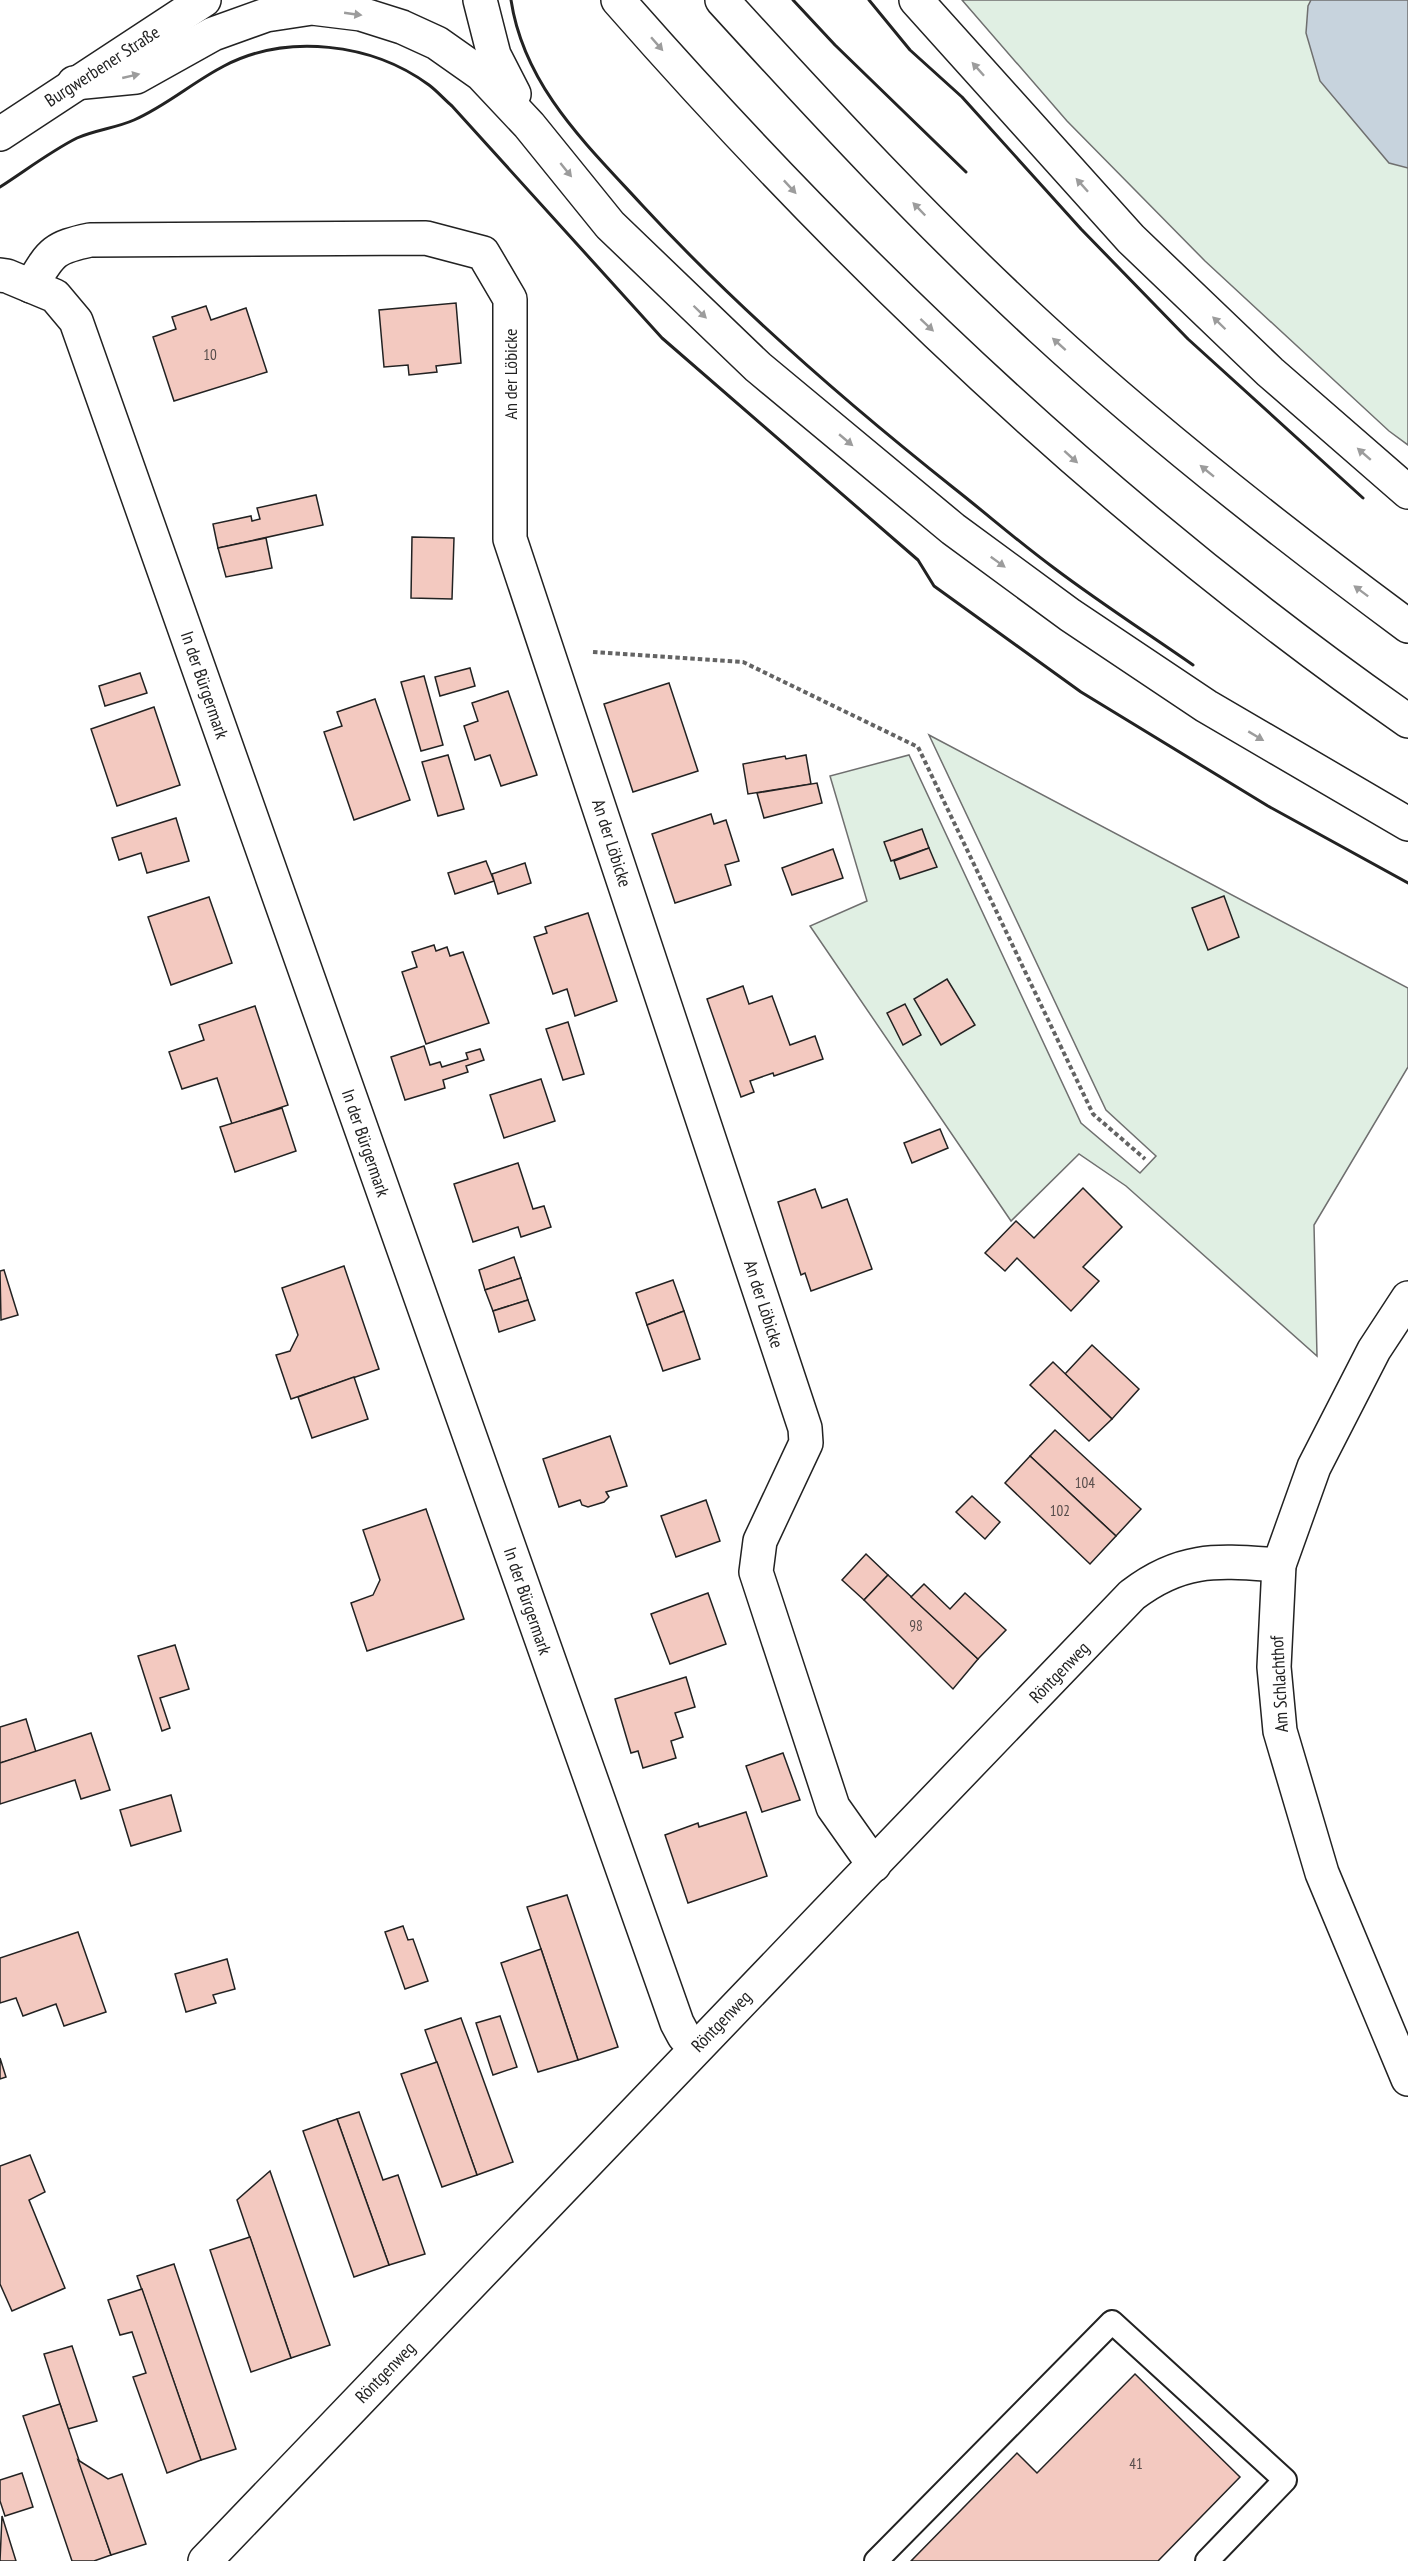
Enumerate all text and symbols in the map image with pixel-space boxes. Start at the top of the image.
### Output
one-way arrow [344,9,363,18]
street label: Burgwerbener Straße [40,20,164,112]
one-way arrow [650,36,663,51]
one-way arrow [972,62,985,77]
one-way arrow [122,71,141,81]
one-way arrow [559,163,571,178]
one-way arrow [1075,177,1089,192]
one-way arrow [782,180,796,194]
one-way arrow [912,202,926,216]
one-way arrow [692,304,706,318]
one-way arrow [1211,316,1226,330]
one-way arrow [920,318,935,332]
street label: An der Löbicke [499,328,522,420]
one-way arrow [1052,338,1067,351]
house number: 10 [203,345,217,364]
one-way arrow [838,434,854,447]
one-way arrow [1356,447,1371,461]
one-way arrow [1063,450,1078,464]
one-way arrow [1200,465,1215,478]
one-way arrow [990,556,1006,568]
one-way arrow [1353,585,1369,597]
street label: In der Bürgermark [176,628,234,742]
one-way arrow [1248,731,1264,742]
street label: An der Löbicke [587,796,637,890]
street label: In der Bürgermark [337,1086,395,1200]
street label: An der Löbicke [739,1257,789,1351]
house number: 104 [1075,1473,1095,1492]
house number: 102 [1050,1501,1070,1520]
street label: In der Bürgermark [499,1544,557,1658]
house number: 98 [909,1616,923,1635]
street label: Am Schlachthof [1265,1634,1293,1733]
street label: Röntgenweg [1024,1636,1094,1708]
street label: Röntgenweg [686,1985,756,2057]
street label: Röntgenweg [350,2336,420,2408]
house number: 41 [1129,2454,1143,2473]

